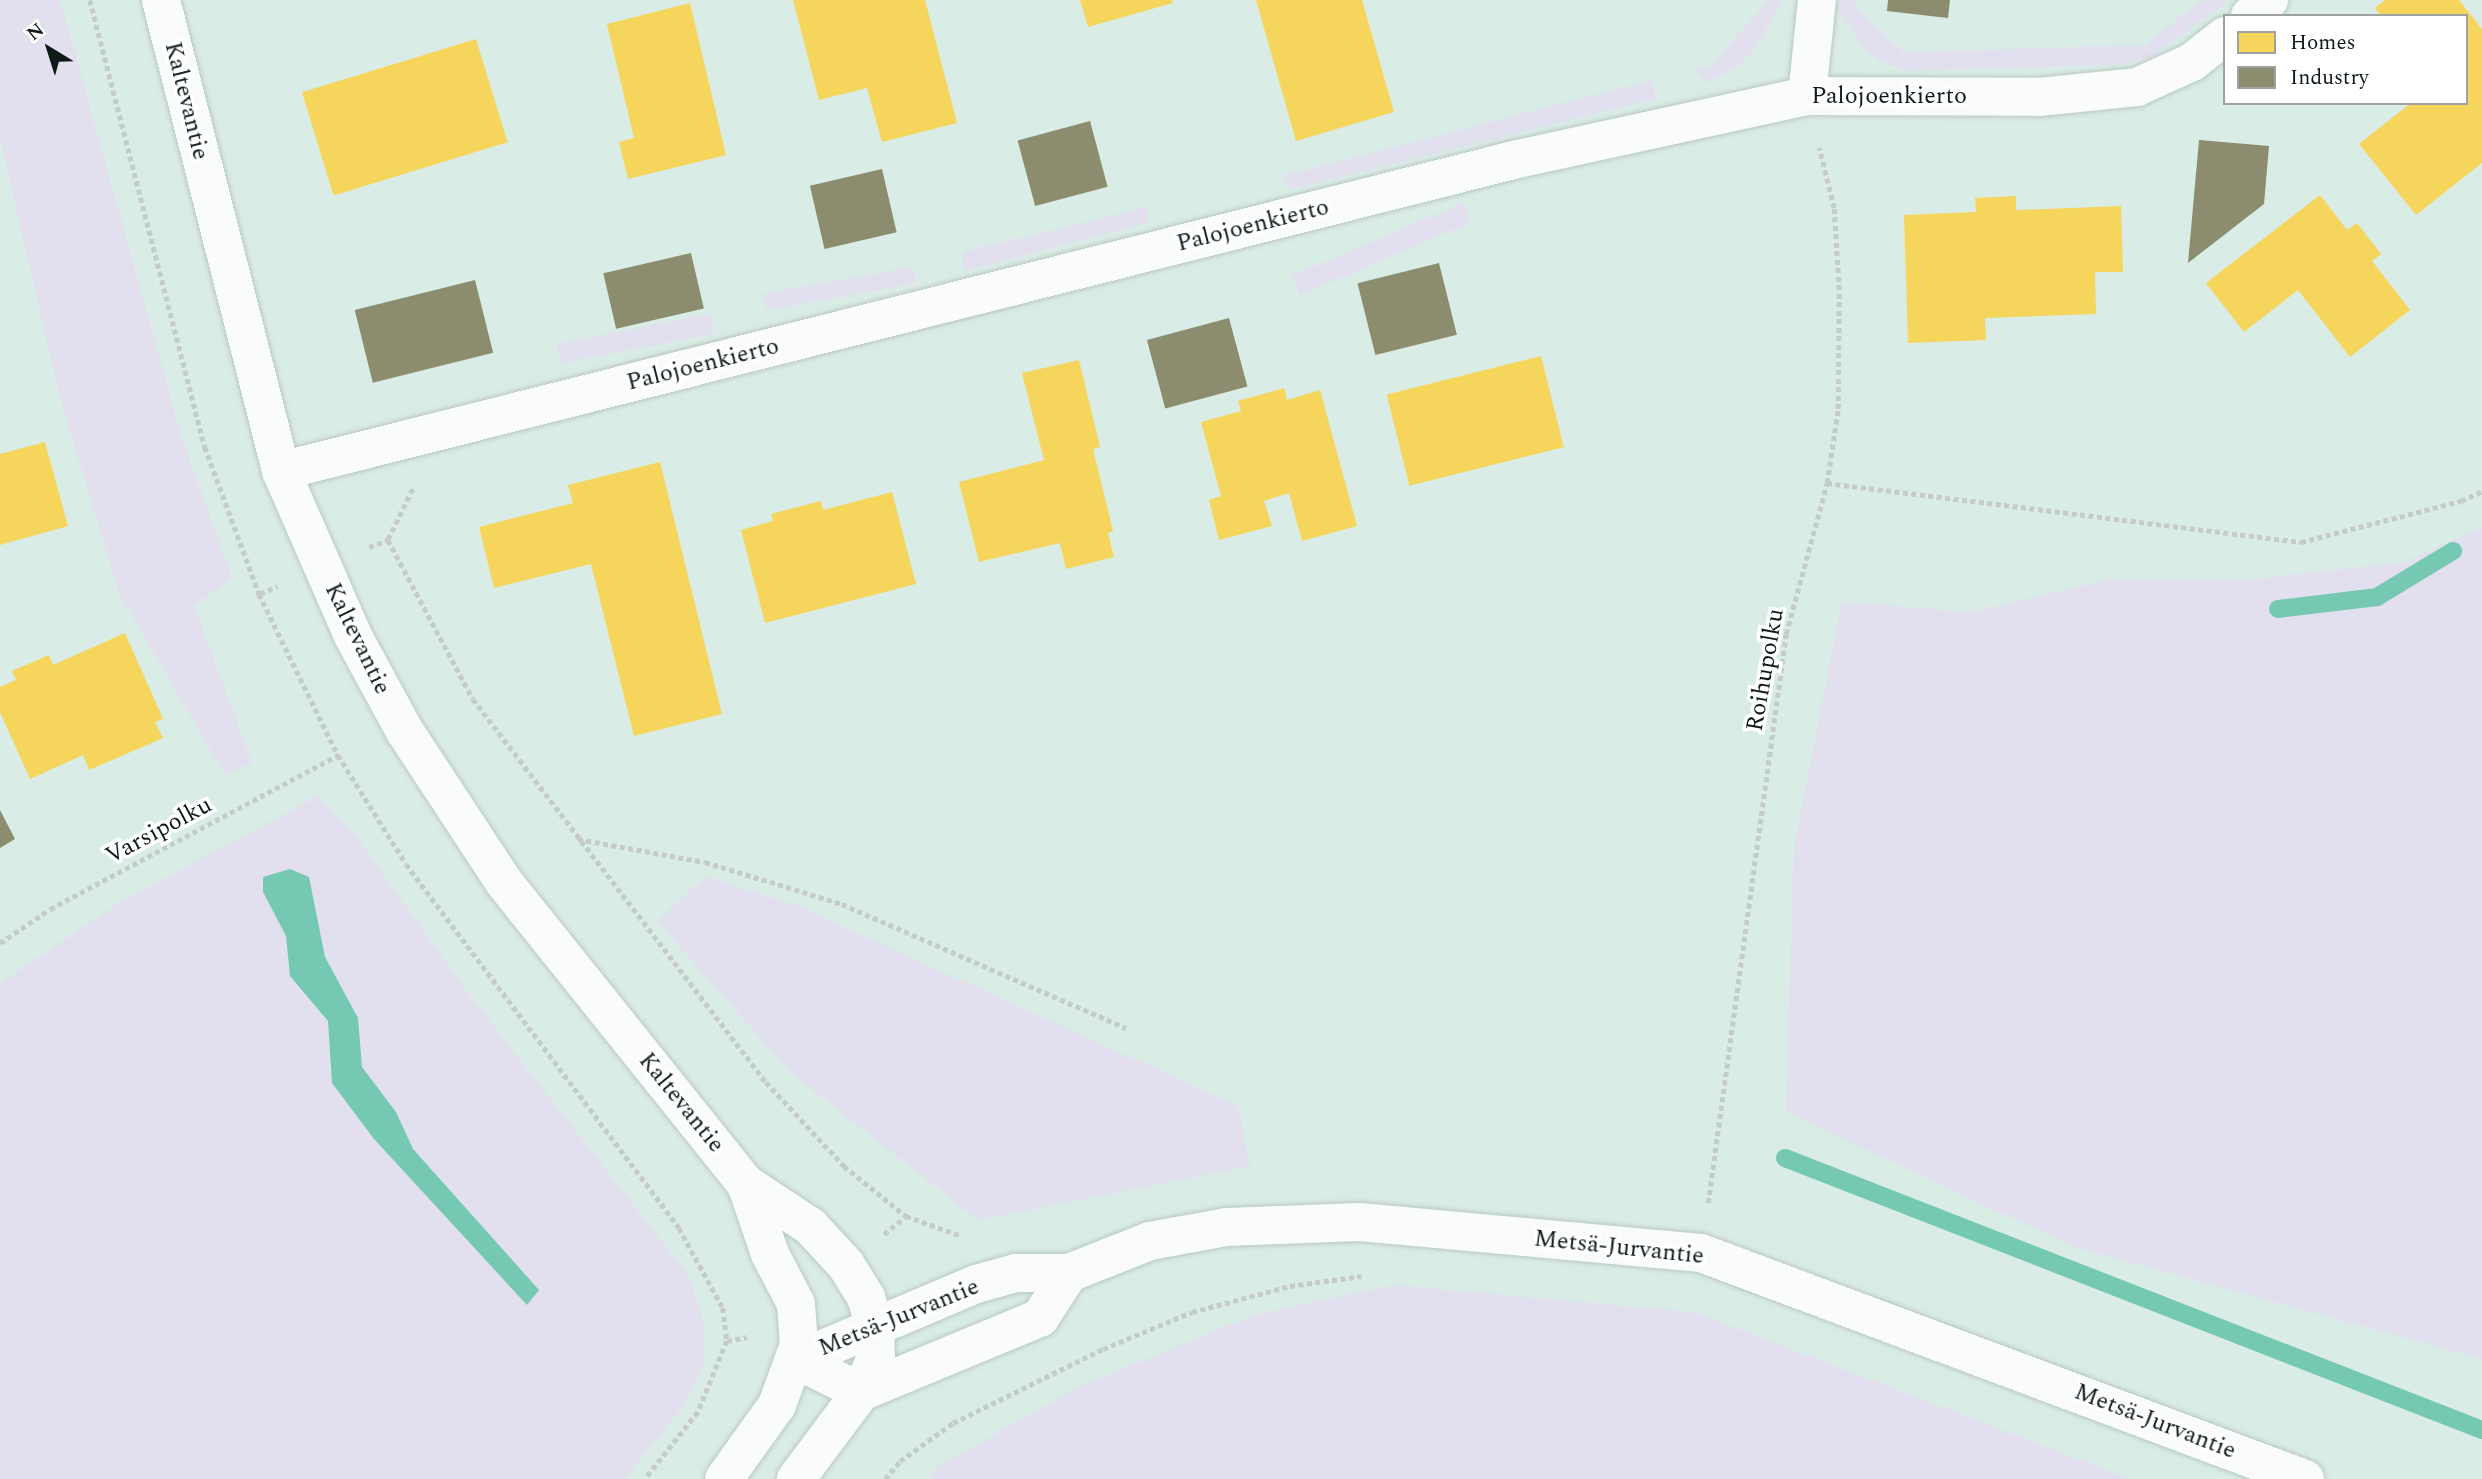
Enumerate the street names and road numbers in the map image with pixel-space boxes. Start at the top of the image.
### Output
street label: Kaltevantie [157,39,215,163]
street label: Palojoenkierto [1811,83,1967,111]
street label: Palojoenkierto [1174,193,1332,259]
street label: Palojoenkierto [624,332,782,398]
street label: Kaltevantie [318,579,396,699]
street label: Roihupolku [1741,606,1791,734]
street label: Varsipolku [101,791,217,871]
street label: Kaltevantie [632,1047,730,1159]
street label: Metsä-Jurvantie [1533,1225,1705,1271]
street label: Metsä-Jurvantie [814,1273,984,1363]
street label: Metsä-Jurvantie [2070,1378,2240,1466]

